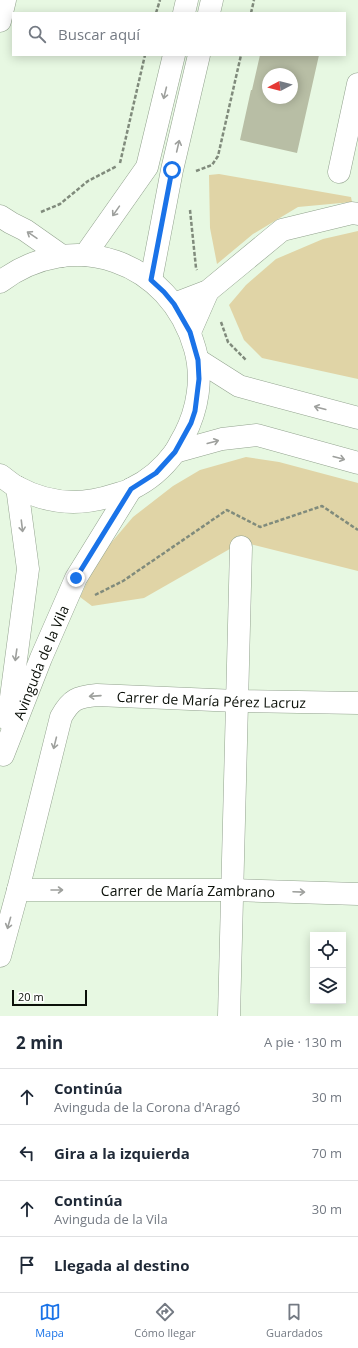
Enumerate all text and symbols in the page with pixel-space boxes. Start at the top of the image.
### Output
search box [12,12,346,56]
icon: search [26,23,48,45]
text: Buscar aquí [58,24,140,44]
north arrow [262,68,298,104]
one-way arrow [160,86,168,99]
one-way arrow [174,140,182,153]
route start [163,161,181,179]
one-way arrow [112,205,120,216]
one-way arrow [26,231,37,239]
one-way arrow [314,404,327,411]
one-way arrow [206,437,219,445]
one-way arrow [333,455,346,462]
one-way arrow [18,519,26,532]
route end [67,569,85,587]
street label: Avinguda de la Vila [8,602,73,722]
one-way arrow [13,648,20,661]
street label: Carrer de María Pérez Lacruz [116,686,307,712]
one-way arrow [89,692,102,699]
one-way arrow [51,736,58,749]
street label: Carrer de María Zambrano [101,881,275,901]
one-way arrow [50,886,63,894]
one-way arrow [292,888,305,896]
one-way arrow [5,916,12,929]
map controls [310,932,346,1004]
button: locate [310,932,346,968]
button: layers [310,968,346,1004]
scale bar [12,988,87,1007]
text: 20 m [18,989,44,1004]
text: 2 min [16,1031,63,1054]
text: A pie · 130 m [264,1033,342,1051]
text: Continúa [54,1078,123,1098]
icon: ahead [16,1086,38,1108]
text: 30 m [312,1088,342,1106]
text: Avinguda de la Corona d'Aragó [54,1098,240,1116]
icon: left [16,1142,38,1164]
text: Gira a la izquierda [54,1143,190,1163]
text: 70 m [312,1144,342,1162]
text: Continúa [54,1190,123,1210]
icon: ahead [16,1198,38,1220]
text: 30 m [312,1200,342,1218]
text: Avinguda de la Vila [54,1210,168,1228]
icon: arrive [16,1254,38,1276]
text: Llegada al destino [54,1255,189,1275]
tab: Mapa [35,1301,64,1340]
tab: Cómo llegar [134,1301,196,1340]
tab: Guardados [266,1301,323,1340]

